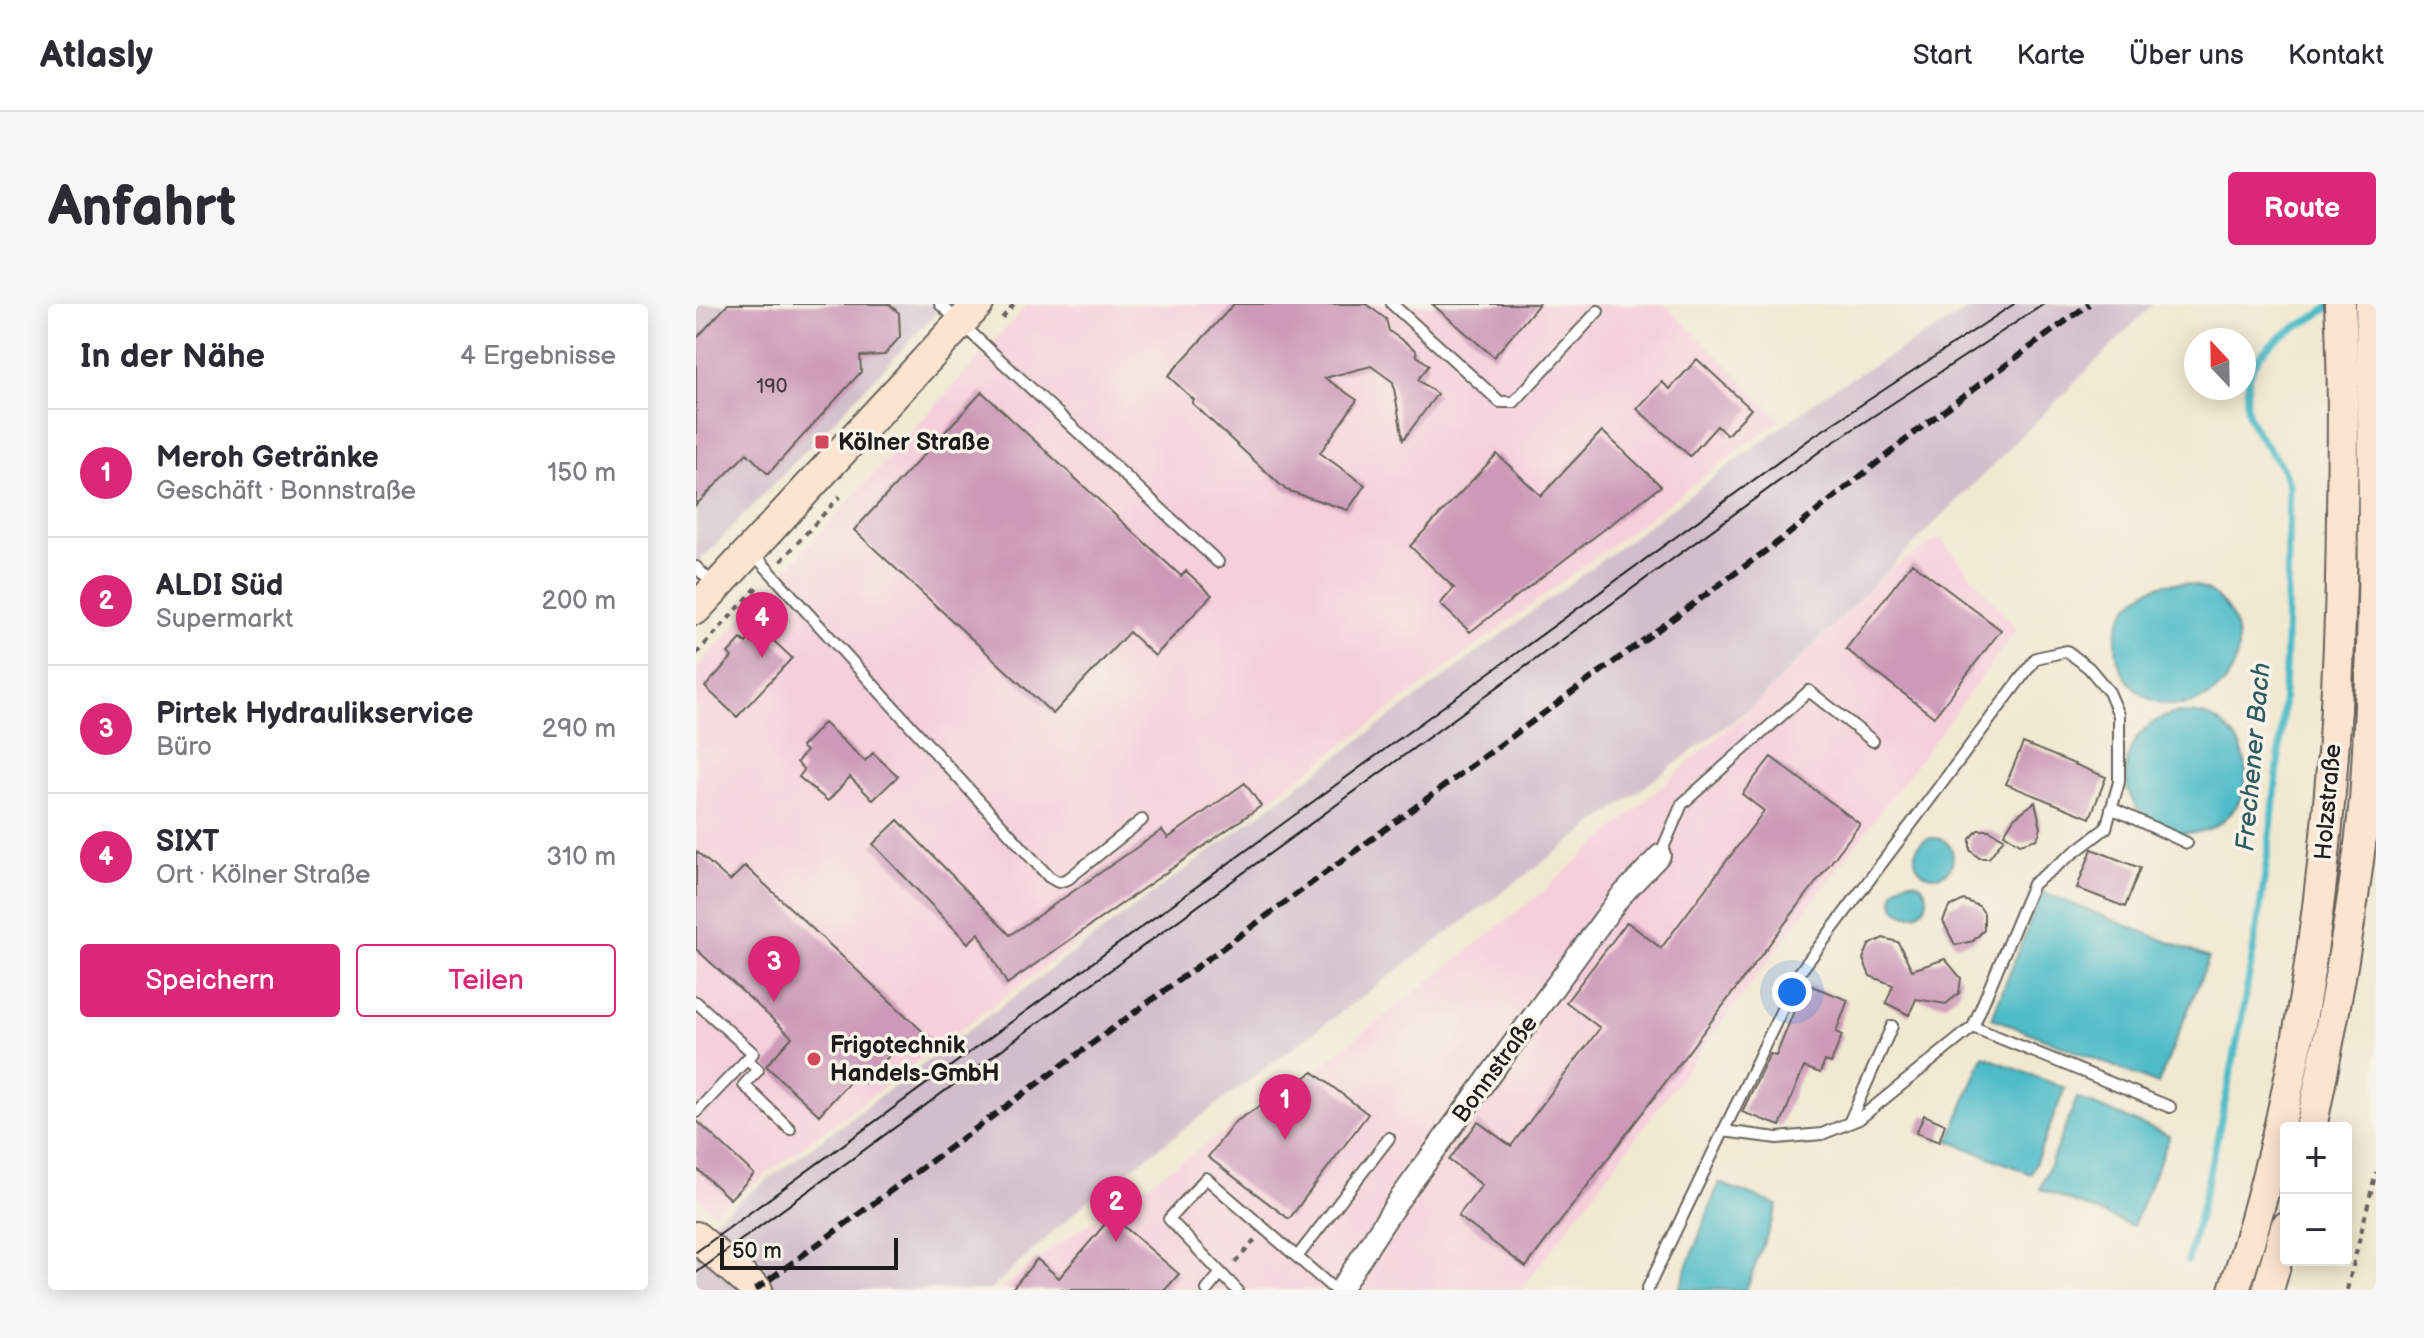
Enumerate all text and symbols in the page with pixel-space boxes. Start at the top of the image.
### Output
text: Atlasly [40,33,153,78]
text: Start [1913,39,1972,72]
text: Karte [2016,39,2085,72]
text: Über uns [2129,39,2244,72]
text: Kontakt [2288,39,2384,72]
button: Route [2228,172,2376,245]
text: Anfahrt [48,175,236,242]
north arrow [2184,328,2256,400]
text: In der Nähe [80,336,265,377]
text: 4 Ergebnisse [460,341,616,372]
house number: 190 [756,375,788,399]
place label: Kölner Straße [838,428,990,457]
marker: Kölner Straße [813,433,831,451]
text: Meroh Getränke [156,440,379,476]
text: 1 [101,458,111,489]
text: 150 m [547,458,616,489]
text: Geschäft · Bonnstraße [156,476,416,507]
text: ALDI Süd [156,568,283,604]
text: 2 [98,586,114,617]
text: 200 m [542,586,616,617]
pin: 4 [736,592,788,658]
text: Supermarkt [156,604,293,635]
water label: Frechener Bach [2230,661,2278,853]
text: Pirtek Hydraulikservice [156,696,473,732]
text: 3 [98,714,114,745]
text: 290 m [542,714,616,745]
text: Büro [156,732,212,763]
street label: Holzstraße [2308,743,2348,861]
text: SIXT [156,824,219,860]
text: 4 [98,842,114,873]
text: 310 m [546,842,616,873]
text: Ort · Kölner Straße [156,860,371,891]
pin: 3 [748,936,800,1002]
button: Speichern [80,944,340,1017]
button: Teilen [356,944,616,1017]
your location [1772,972,1812,1012]
street label: Bonnstraße [1446,1010,1544,1128]
place label: Frigotechnik Handels-GmbH [830,1031,1000,1088]
marker: Frigotechnik Handels-GmbH [805,1050,823,1068]
pin: 1 [1259,1074,1311,1140]
map controls [2280,1122,2352,1266]
button: + [2280,1122,2352,1194]
pin: 2 [1090,1176,1142,1242]
button: − [2280,1194,2352,1266]
scale bar [720,1234,898,1270]
text: 50 m [732,1238,782,1265]

